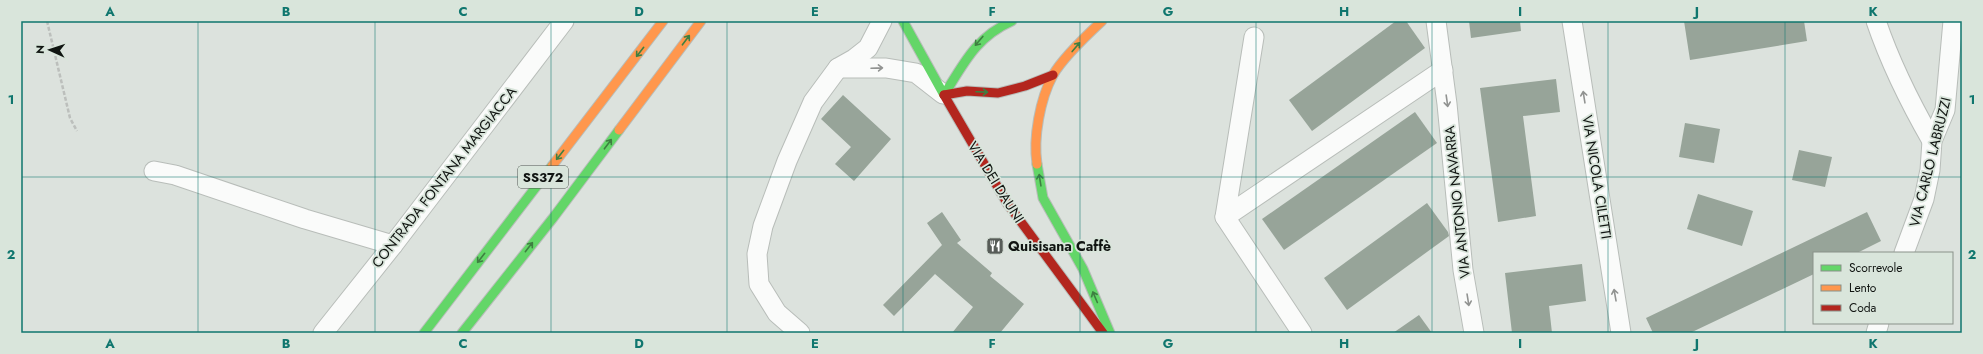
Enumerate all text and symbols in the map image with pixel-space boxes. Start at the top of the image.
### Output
text: A [104,2,115,21]
text: B [282,2,291,21]
text: C [458,2,468,21]
text: D [634,2,644,21]
text: E [811,2,819,21]
text: F [988,2,996,21]
text: G [1163,2,1174,21]
text: H [1339,2,1349,21]
text: I [1518,2,1522,21]
text: J [1692,2,1699,21]
text: K [1868,2,1878,21]
north arrow [30,30,70,70]
one-way arrow [682,35,691,46]
one-way arrow [975,36,984,46]
one-way arrow [1072,41,1081,52]
text: N [32,45,48,54]
one-way arrow [635,46,644,57]
one-way arrow [870,65,883,72]
street label: CONTRADA FONTANA MARGIACCA [367,82,522,272]
one-way arrow [975,88,988,96]
text: 1 [8,90,14,109]
text: 1 [1969,90,1975,109]
one-way arrow [1580,91,1588,104]
one-way arrow [1443,94,1451,107]
street label: VIA CARLO LABRUZZI [1904,95,1956,229]
street label: VIA NICOLA CILETTI [1577,114,1617,240]
street label: VIA ANTONIO NAVARRA [1439,124,1475,279]
street label: VIA DEI DAUNI [963,138,1029,226]
one-way arrow [604,139,613,150]
one-way arrow [556,149,565,160]
road number: SS372 [518,166,568,188]
one-way arrow [1036,174,1044,187]
restaurant icon: Quisisana Caffè [985,236,1005,256]
place label: Quisisana Caffè [1008,236,1111,256]
one-way arrow [525,242,534,253]
text: 2 [7,245,15,264]
text: 2 [1968,245,1976,264]
legend [1813,252,1953,324]
one-way arrow [477,253,485,264]
text: Scorrevole [1849,259,1903,277]
text: Lento [1849,279,1877,297]
one-way arrow [1610,288,1618,301]
one-way arrow [1090,292,1098,304]
one-way arrow [1465,293,1473,306]
text: Coda [1849,299,1877,317]
text: A [104,334,115,353]
text: B [282,334,291,353]
text: C [458,334,468,353]
text: D [634,334,644,353]
text: E [811,334,819,353]
text: F [988,334,996,353]
text: G [1163,334,1174,353]
text: H [1339,334,1349,353]
text: I [1518,334,1522,353]
text: J [1692,334,1699,353]
text: K [1868,334,1878,353]

